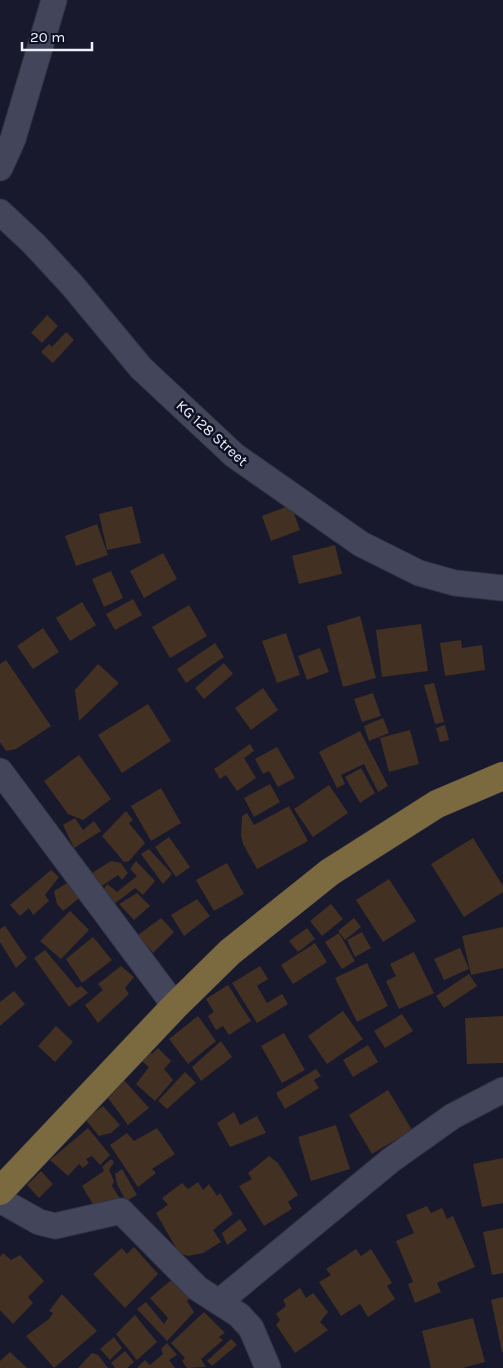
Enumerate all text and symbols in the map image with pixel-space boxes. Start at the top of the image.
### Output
scale bar [22,20,92,52]
text: 20 m [30,28,65,46]
street label: KG 128 Street [173,396,252,470]

